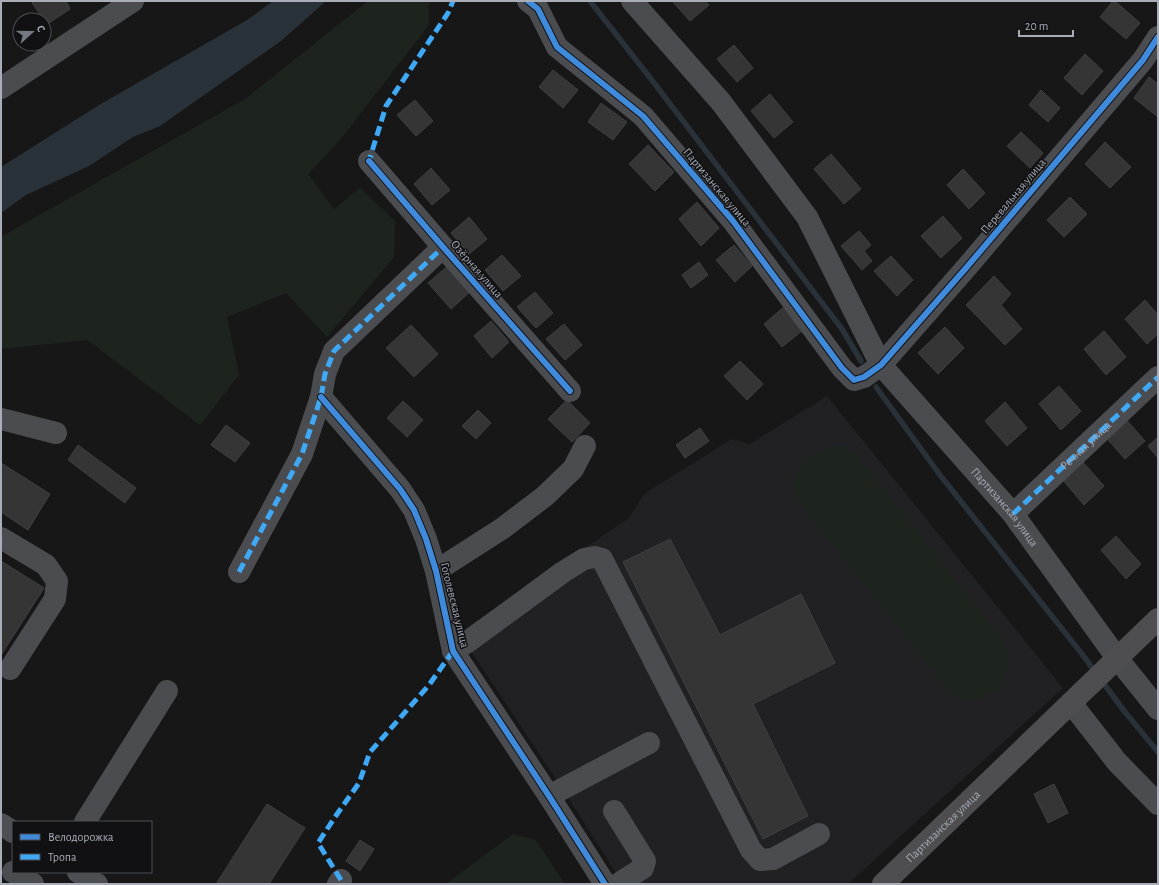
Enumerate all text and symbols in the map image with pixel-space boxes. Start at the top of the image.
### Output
north arrow [12,12,52,52]
scale bar [1019,12,1073,38]
text: 20 m [1025,20,1048,32]
text: С [35,24,47,33]
street label: Партизанская улица [680,146,753,229]
street label: Перевальная улица [978,156,1049,237]
street label: Озёрная улица [448,238,506,301]
street label: Речная улица [1058,418,1114,472]
street label: Партизанская улица [969,465,1041,549]
street label: Гоголевская улица [438,561,472,650]
street label: Партизанская улица [903,788,983,865]
legend [12,821,152,873]
text: Велодорожка [48,831,114,843]
text: Тропа [48,851,77,863]

